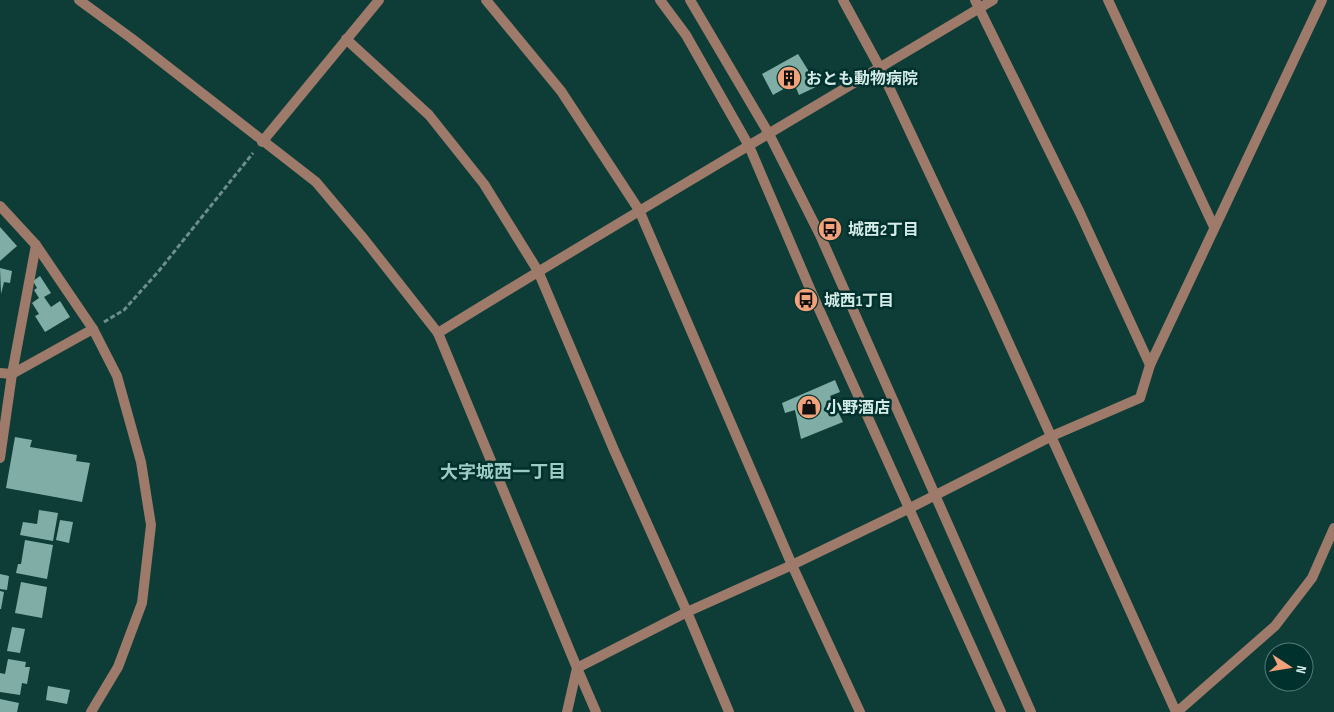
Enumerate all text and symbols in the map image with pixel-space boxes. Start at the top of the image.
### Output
building icon: おとも動物病院 [776,65,802,91]
place label: おとも動物病院 [806,70,918,89]
bus stop icon: 城西2丁目 [817,216,843,242]
place label: 城西2丁目 [848,220,919,240]
bus stop icon: 城西1丁目 [793,287,819,313]
place label: 城西1丁目 [824,291,894,311]
shop icon: 小野酒店 [796,394,822,420]
place label: 小野酒店 [826,399,890,418]
district label: 大字城西一丁目 [440,462,566,483]
north arrow [1264,642,1314,692]
text: N [1292,664,1310,675]

